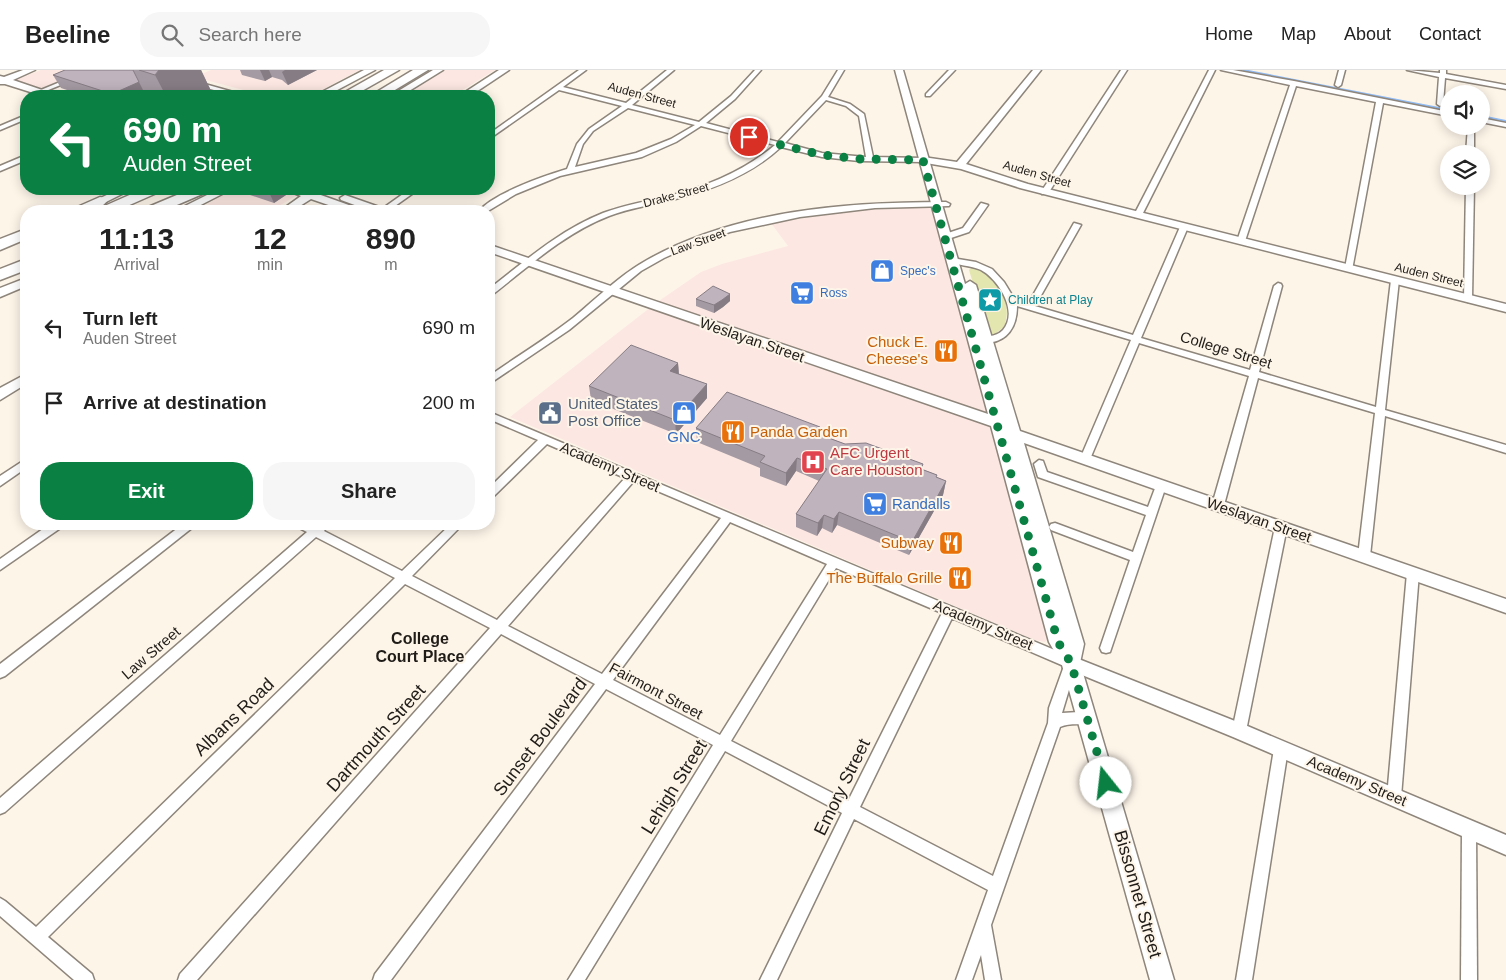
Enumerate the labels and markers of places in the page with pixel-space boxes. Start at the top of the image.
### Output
pin [728,116,770,158]
shop icon: Spec's [869,258,895,284]
place label: Spec's [900,264,936,278]
supermarket icon: Ross [789,280,815,306]
place label: Ross [820,286,847,300]
place icon: Children at Play [977,287,1003,313]
place label: Children at Play [1008,293,1093,307]
place label: Chuck E. Cheese's [866,333,928,367]
restaurant icon: Chuck E. Cheese's [933,338,959,364]
place label: United States Post Office [568,395,658,429]
public building icon: United States Post Office [537,400,563,426]
shop icon: GNC [671,400,697,426]
restaurant icon: Panda Garden [720,419,746,445]
place label: Panda Garden [750,423,848,440]
place label: GNC [667,428,701,445]
place label: AFC Urgent Care Houston [830,444,923,478]
hospital icon: AFC Urgent Care Houston [800,449,826,475]
supermarket icon: Randalls [862,491,888,517]
place label: Randalls [892,495,950,512]
restaurant icon: Subway [938,530,964,556]
place label: Subway [881,534,934,551]
restaurant icon: The Buffalo Grille [947,565,973,591]
place label: The Buffalo Grille [826,569,942,586]

